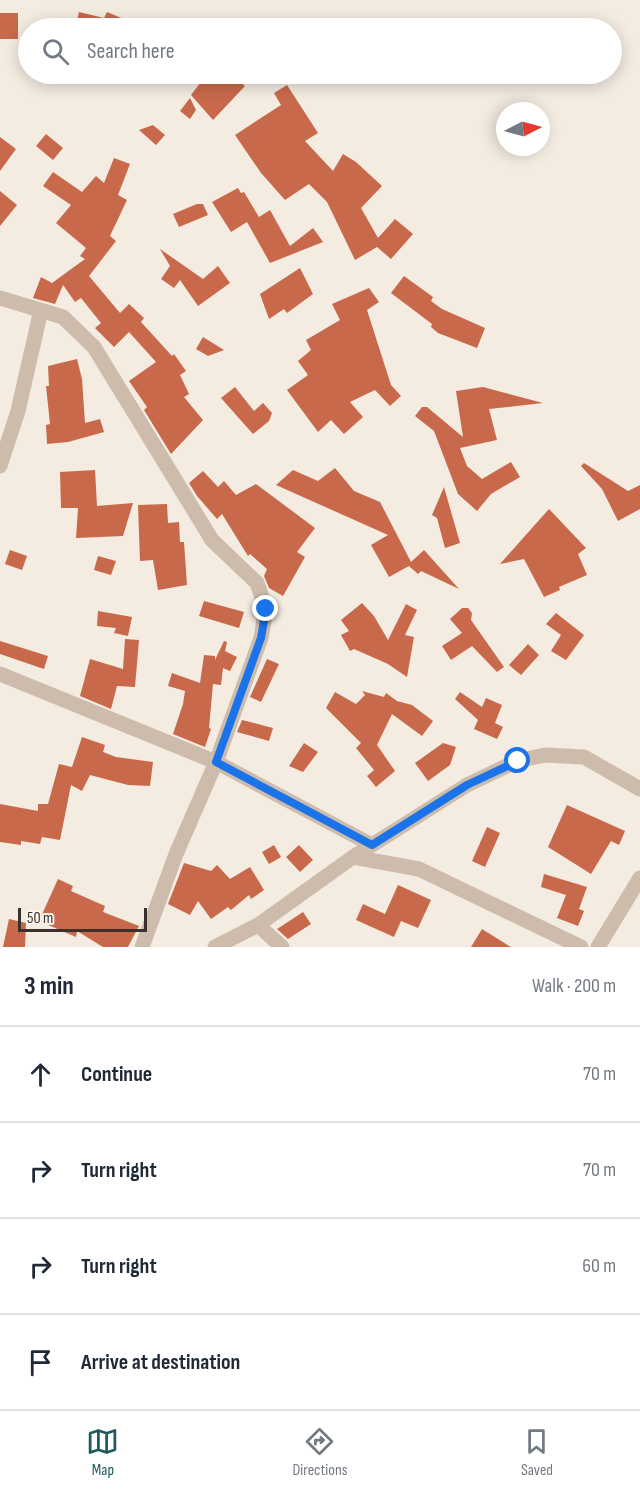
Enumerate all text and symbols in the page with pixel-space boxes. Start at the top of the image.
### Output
search box [18,18,622,84]
icon: search [39,35,72,68]
text: Search here [87,38,174,65]
north arrow [496,102,550,156]
route end [252,595,278,621]
route start [504,747,530,773]
scale bar [18,905,147,932]
text: 50 m [27,909,53,928]
text: 3 min [24,971,74,1002]
text: Walk · 200 m [532,974,616,998]
icon: ahead [24,1058,57,1091]
text: Continue [81,1061,152,1088]
text: 70 m [583,1062,616,1086]
icon: right [24,1154,57,1187]
text: Turn right [81,1157,157,1184]
text: 70 m [583,1158,616,1182]
icon: right [24,1250,57,1283]
text: Turn right [81,1253,157,1280]
text: 60 m [582,1254,616,1278]
icon: arrive [24,1346,57,1379]
text: Arrive at destination [81,1349,240,1376]
tab: Map [86,1425,119,1480]
tab: Directions [292,1425,347,1480]
tab: Saved [520,1425,553,1480]

